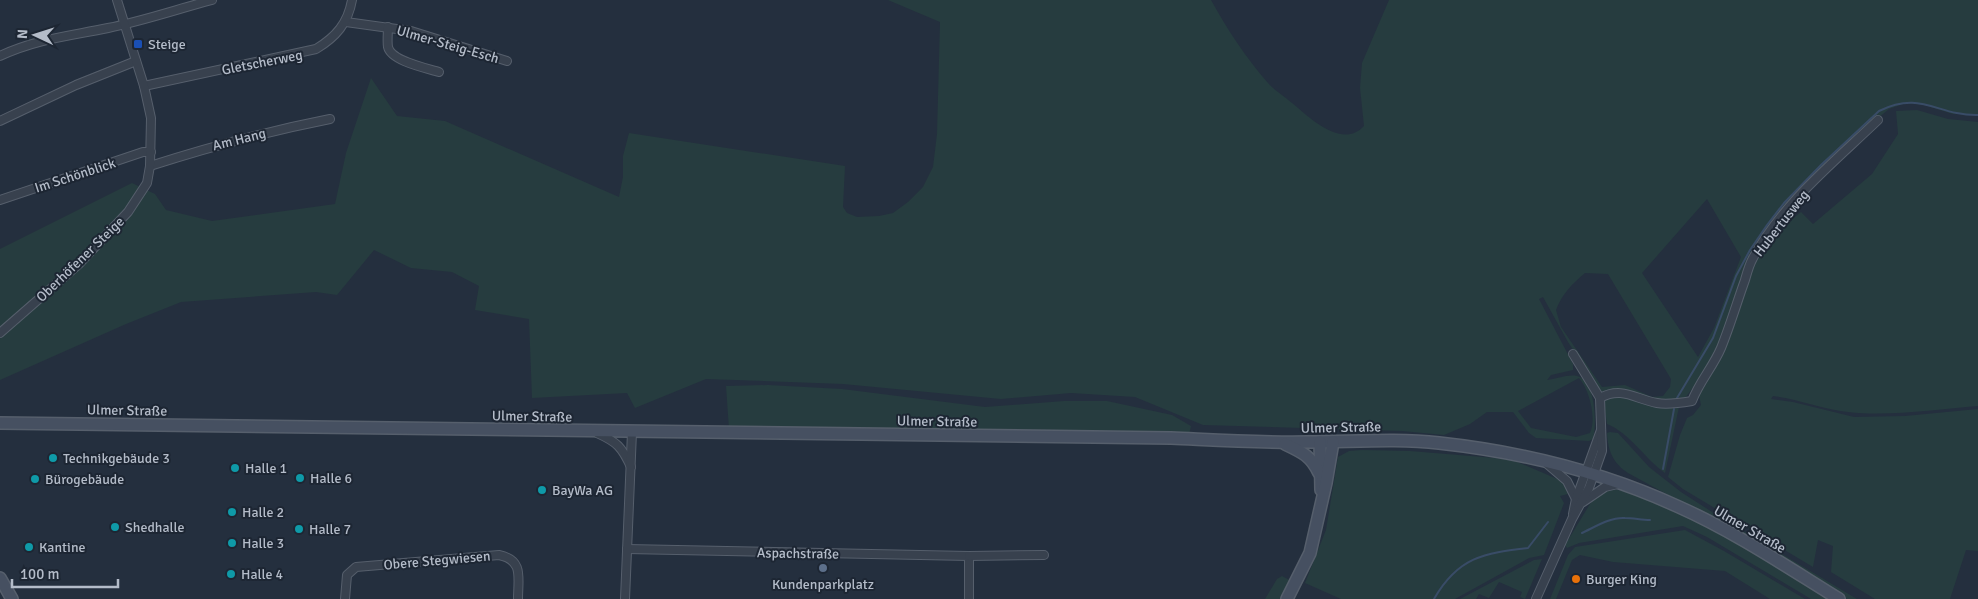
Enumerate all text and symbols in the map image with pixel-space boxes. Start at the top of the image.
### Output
north arrow [10,10,60,60]
street label: Ulmer-Steig-Esch [395,22,501,67]
text: N [14,29,31,40]
place label: Steige [148,36,186,53]
marker: Steige [132,38,144,50]
street label: Gletscherweg [220,46,304,79]
street label: Am Hang [211,125,268,154]
street label: Im Schönblick [33,154,118,197]
street label: Hubertusweg [1750,187,1813,260]
street label: Oberhöfener Steige [33,213,128,306]
street label: Ulmer Straße [87,401,167,420]
street label: Ulmer Straße [492,407,572,426]
street label: Ulmer Straße [897,412,977,431]
street label: Ulmer Straße [1301,418,1381,437]
place label: Technikgebäude 3 [63,450,170,467]
marker: Technikgebäude 3 [47,452,59,464]
place label: Halle 1 [245,460,287,477]
marker: Halle 1 [229,462,241,474]
place label: Halle 6 [310,470,352,487]
place label: Bürogebäude [45,471,124,488]
marker: Halle 6 [294,472,306,484]
marker: Bürogebäude [29,473,41,485]
place label: BayWa AG [552,482,613,499]
marker: BayWa AG [536,484,548,496]
street label: Ulmer Straße [1711,502,1789,557]
place label: Halle 2 [242,504,284,521]
marker: Halle 2 [226,506,238,518]
place label: Shedhalle [125,519,184,536]
marker: Shedhalle [109,521,121,533]
place label: Halle 7 [309,521,351,538]
marker: Halle 7 [293,523,305,535]
place label: Halle 3 [242,535,284,552]
marker: Halle 3 [226,537,238,549]
place label: Kantine [39,539,86,556]
marker: Kantine [23,541,35,553]
street label: Aspachstraße [757,544,839,563]
street label: Obere Stegwiesen [383,547,491,574]
scale bar [12,556,119,588]
marker: Kundenparkplatz [817,562,829,574]
text: 100 m [20,565,60,583]
place label: Halle 4 [241,566,284,583]
marker: Halle 4 [225,568,237,580]
place label: Burger King [1586,571,1657,588]
marker: Burger King [1570,573,1582,585]
place label: Kundenparkplatz [772,576,874,593]

